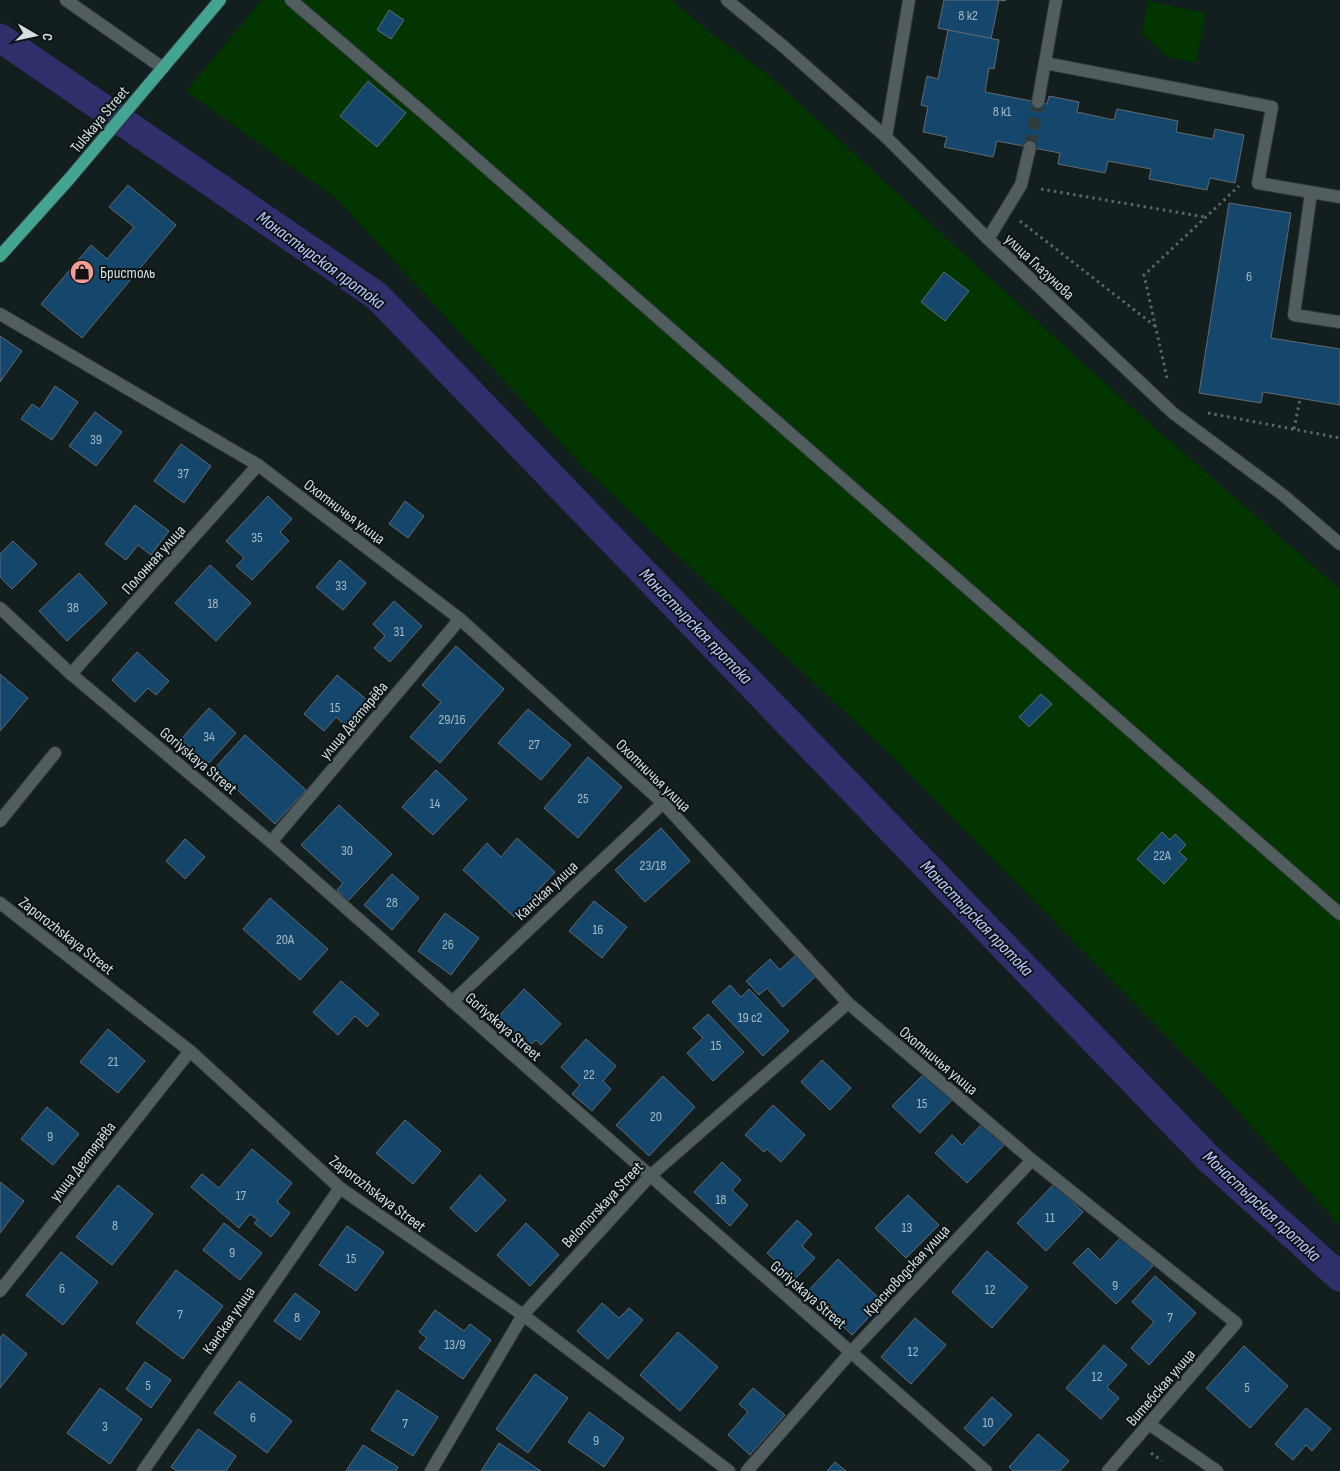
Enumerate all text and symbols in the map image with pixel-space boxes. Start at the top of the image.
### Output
house number: 8 к2 [958,7,978,24]
north arrow [10,10,60,60]
text: С [38,32,56,42]
street label: Tulskaya Street [67,83,134,157]
house number: 8 к1 [993,103,1011,120]
water label: Монастырская протока [253,207,389,314]
street label: улица Глазунова [1000,230,1078,304]
shop icon: Бристоль [69,259,95,285]
place label: Бристоль [100,264,155,283]
house number: 6 [1246,268,1252,285]
house number: 39 [90,431,102,448]
house number: 37 [177,465,189,482]
street label: Охотничья улица [300,476,388,549]
street label: Полонная улица [118,521,190,599]
house number: 35 [251,529,263,546]
water label: Монастырская протока [635,564,757,689]
house number: 33 [335,577,347,594]
house number: 18 [207,595,219,612]
house number: 38 [67,599,79,616]
house number: 31 [394,623,404,640]
street label: улица Дегтярёва [316,678,392,764]
house number: 15 [330,699,341,716]
house number: 29/16 [438,711,466,728]
street label: Goriyskaya Street [156,723,241,799]
house number: 34 [203,728,215,745]
house number: 27 [528,736,540,753]
street label: Охотничья улица [612,736,694,816]
house number: 25 [577,790,589,807]
house number: 14 [430,795,441,812]
house number: 30 [341,842,353,859]
house number: 22А [1153,847,1172,864]
water label: Монастырская протока [916,856,1038,981]
street label: Канская улица [512,857,582,925]
house number: 23/18 [640,857,666,874]
street label: Zaporozhskaya Street [15,893,118,979]
house number: 28 [386,894,398,911]
house number: 16 [592,921,604,938]
house number: 20А [276,931,295,948]
house number: 26 [442,936,454,953]
street label: Goriyskaya Street [461,989,545,1065]
house number: 19 с2 [738,1009,763,1026]
street label: Охотничья улица [895,1023,981,1099]
house number: 15 [711,1037,722,1054]
house number: 21 [108,1053,118,1070]
house number: 22 [583,1066,595,1083]
house number: 15 [917,1095,928,1112]
house number: 20 [650,1108,662,1125]
street label: улица Дегтярёва [46,1118,120,1206]
house number: 9 [47,1128,53,1145]
water label: Монастырская протока [1198,1146,1325,1267]
street label: Zaporozhskaya Street [325,1152,429,1237]
street label: Belomorskaya Street [558,1158,648,1252]
house number: 17 [236,1187,247,1204]
house number: 18 [715,1191,727,1208]
house number: 11 [1045,1209,1055,1226]
house number: 8 [112,1217,118,1234]
house number: 13 [902,1219,913,1236]
street label: Красноводская улица [860,1221,954,1321]
house number: 9 [229,1244,235,1261]
house number: 15 [346,1250,357,1267]
street label: Goriyskaya Street [766,1257,850,1333]
house number: 9 [1112,1277,1118,1294]
house number: 6 [59,1280,65,1297]
house number: 12 [985,1281,996,1298]
street label: Канская улица [199,1283,260,1358]
house number: 7 [177,1306,183,1323]
house number: 8 [294,1309,300,1326]
house number: 7 [1167,1309,1173,1326]
house number: 13/9 [444,1336,466,1353]
house number: 12 [908,1343,919,1360]
street label: Витебская улица [1123,1346,1200,1430]
house number: 12 [1092,1368,1103,1385]
house number: 5 [145,1377,151,1394]
house number: 5 [1244,1379,1250,1396]
house number: 6 [250,1409,256,1426]
house number: 10 [982,1414,994,1431]
house number: 7 [402,1415,408,1432]
house number: 3 [102,1418,108,1435]
house number: 9 [593,1432,599,1449]

